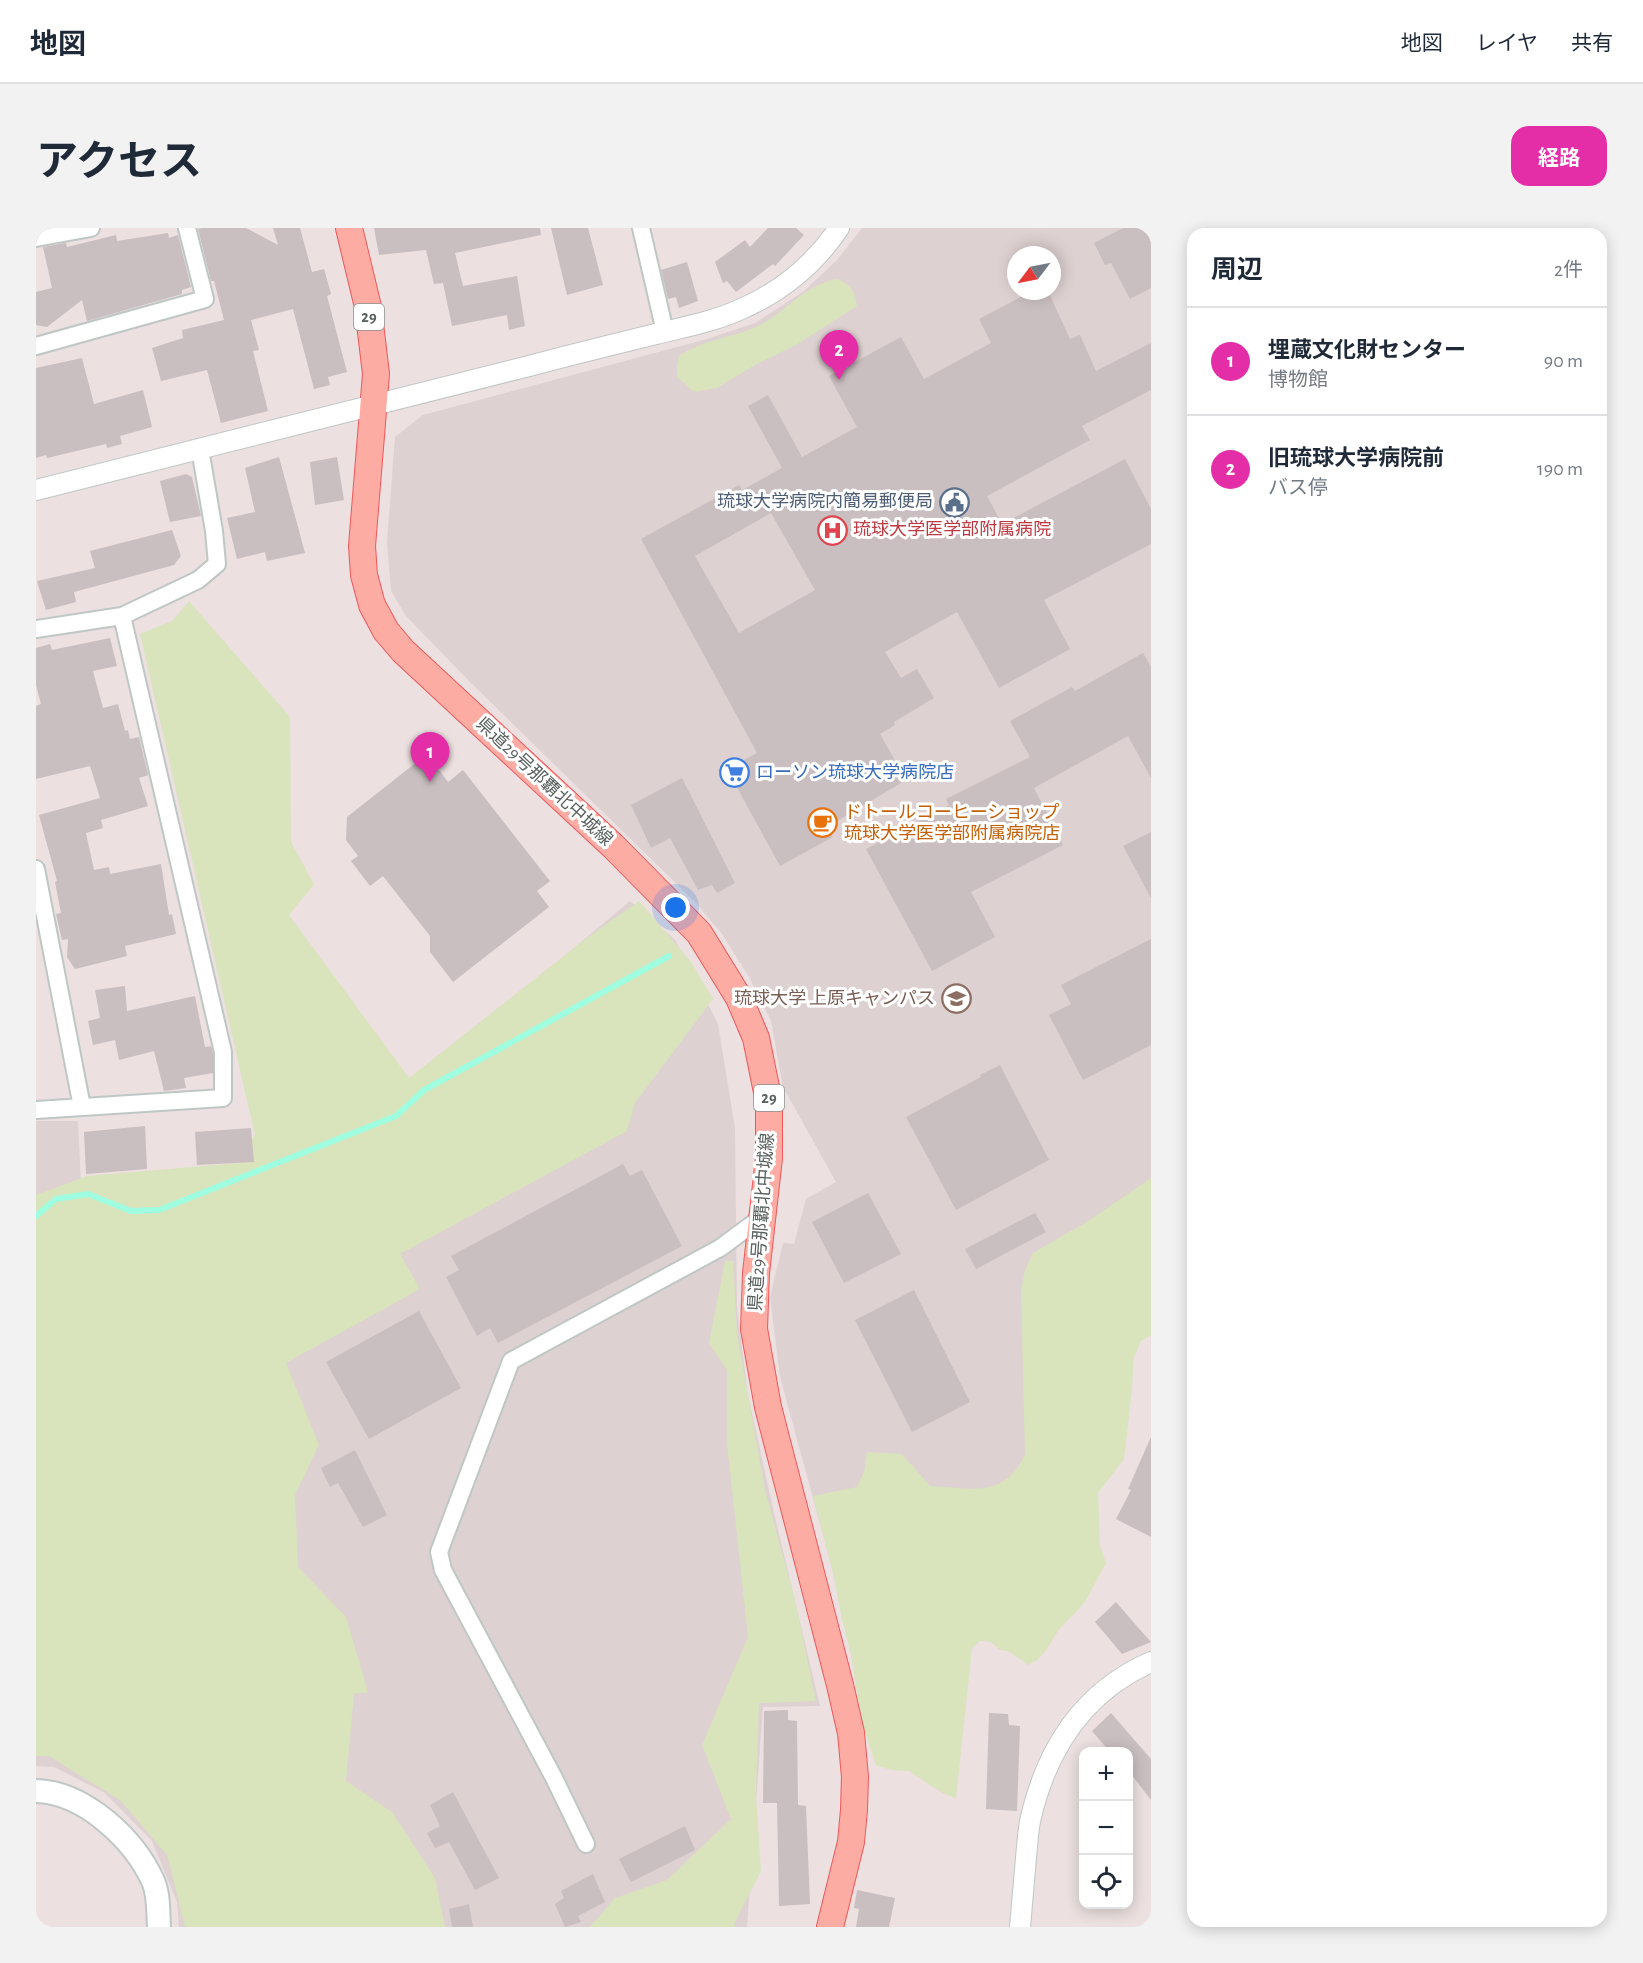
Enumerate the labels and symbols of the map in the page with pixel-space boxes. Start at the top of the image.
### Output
north arrow [1007,246,1061,300]
road number: 29 [354,304,384,330]
pin: 2 [820,330,858,380]
public building icon: 琉球大学病院内簡易郵便局 [938,486,970,518]
place label: 琉球大学病院内簡易郵便局 [717,491,933,511]
hospital icon: 琉球大学医学部附属病院 [816,514,848,546]
place label: 琉球大学医学部附属病院 [853,519,1051,539]
street label: 県道29号那覇北中城線 [473,713,617,850]
pin: 1 [410,732,450,782]
supermarket icon: ローソン琉球大学病院店 [719,757,751,789]
place label: ローソン琉球大学病院店 [756,762,954,782]
place label: ドトールコーヒーショップ 琉球大学医学部附属病院店 [844,803,1060,843]
cafe icon: ドトールコーヒーショップ 琉球大学医学部附属病院店 [807,807,839,839]
your location [661,893,690,922]
school or university icon: 琉球大学 上原キャンパス [940,983,972,1015]
place label: 琉球大学 上原キャンパス [734,988,935,1008]
road number: 29 [754,1085,784,1111]
street label: 県道29号那覇北中城線 [745,1132,777,1312]

